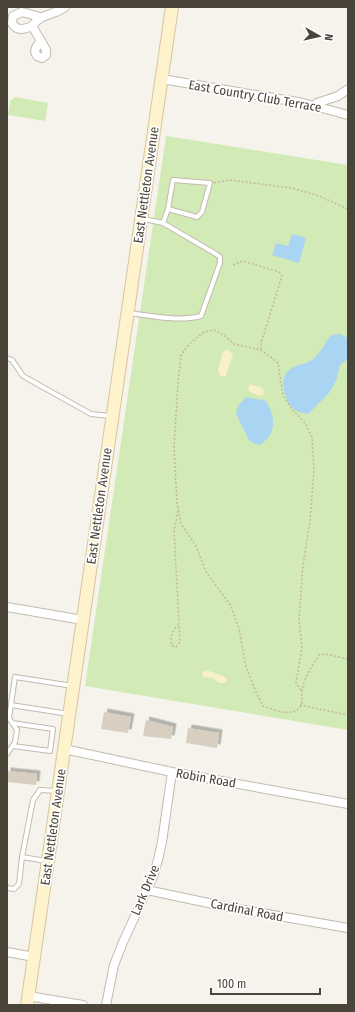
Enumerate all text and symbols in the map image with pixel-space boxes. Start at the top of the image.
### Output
north arrow [299,16,339,56]
text: N [322,33,335,41]
street label: East Country Club Terrace [187,77,323,115]
street label: East Nettleton Avenue [130,126,162,244]
street label: East Nettleton Avenue [83,447,115,565]
street label: Robin Road [175,765,237,791]
street label: East Nettleton Avenue [37,768,69,886]
street label: Lark Drive [128,863,162,917]
street label: Cardinal Road [209,896,285,924]
scale bar [211,970,320,996]
text: 100 m [217,977,246,991]

